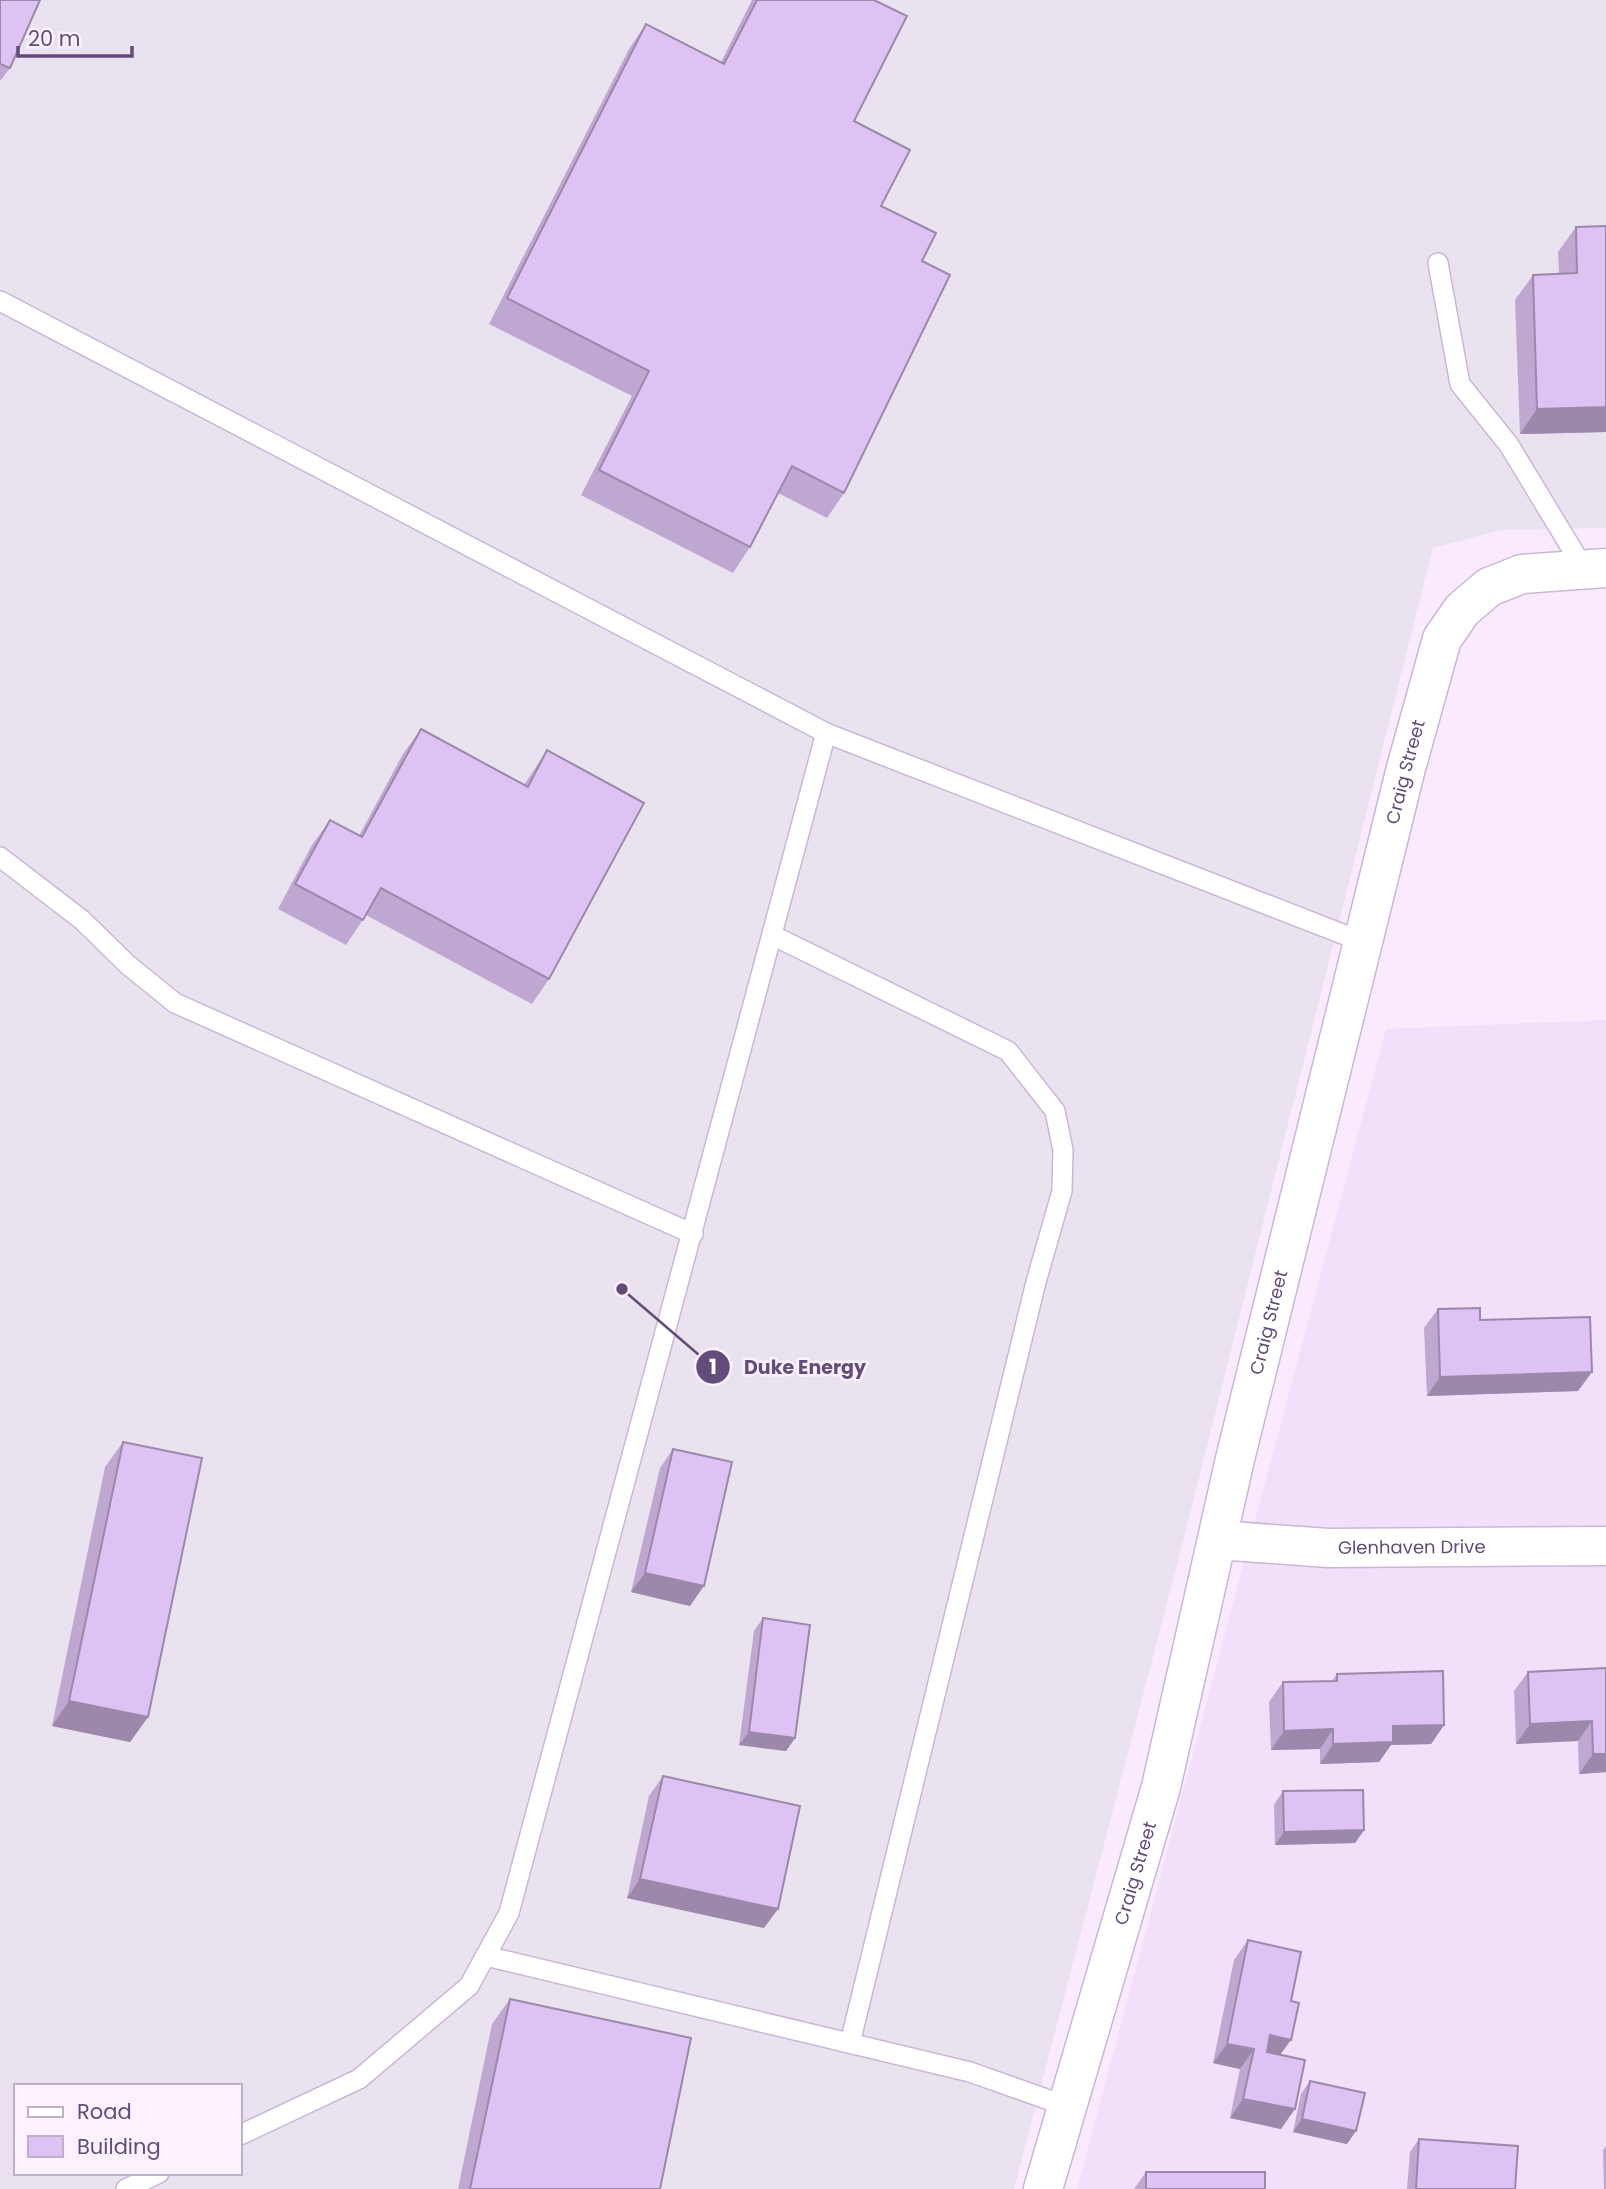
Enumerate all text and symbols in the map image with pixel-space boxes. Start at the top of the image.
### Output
scale bar [18,14,131,58]
text: 20 m [28,24,81,53]
street label: Craig Street [1380,717,1431,827]
street label: Craig Street [1243,1267,1293,1377]
callout: Duke Energy [695,1347,880,1387]
text: 1 [709,1352,717,1381]
text: Duke Energy [744,1354,867,1381]
street label: Glenhaven Drive [1338,1534,1486,1560]
street label: Craig Street [1108,1818,1162,1928]
legend [14,2084,242,2175]
text: Road [77,2097,132,2126]
text: Building [77,2132,161,2161]

